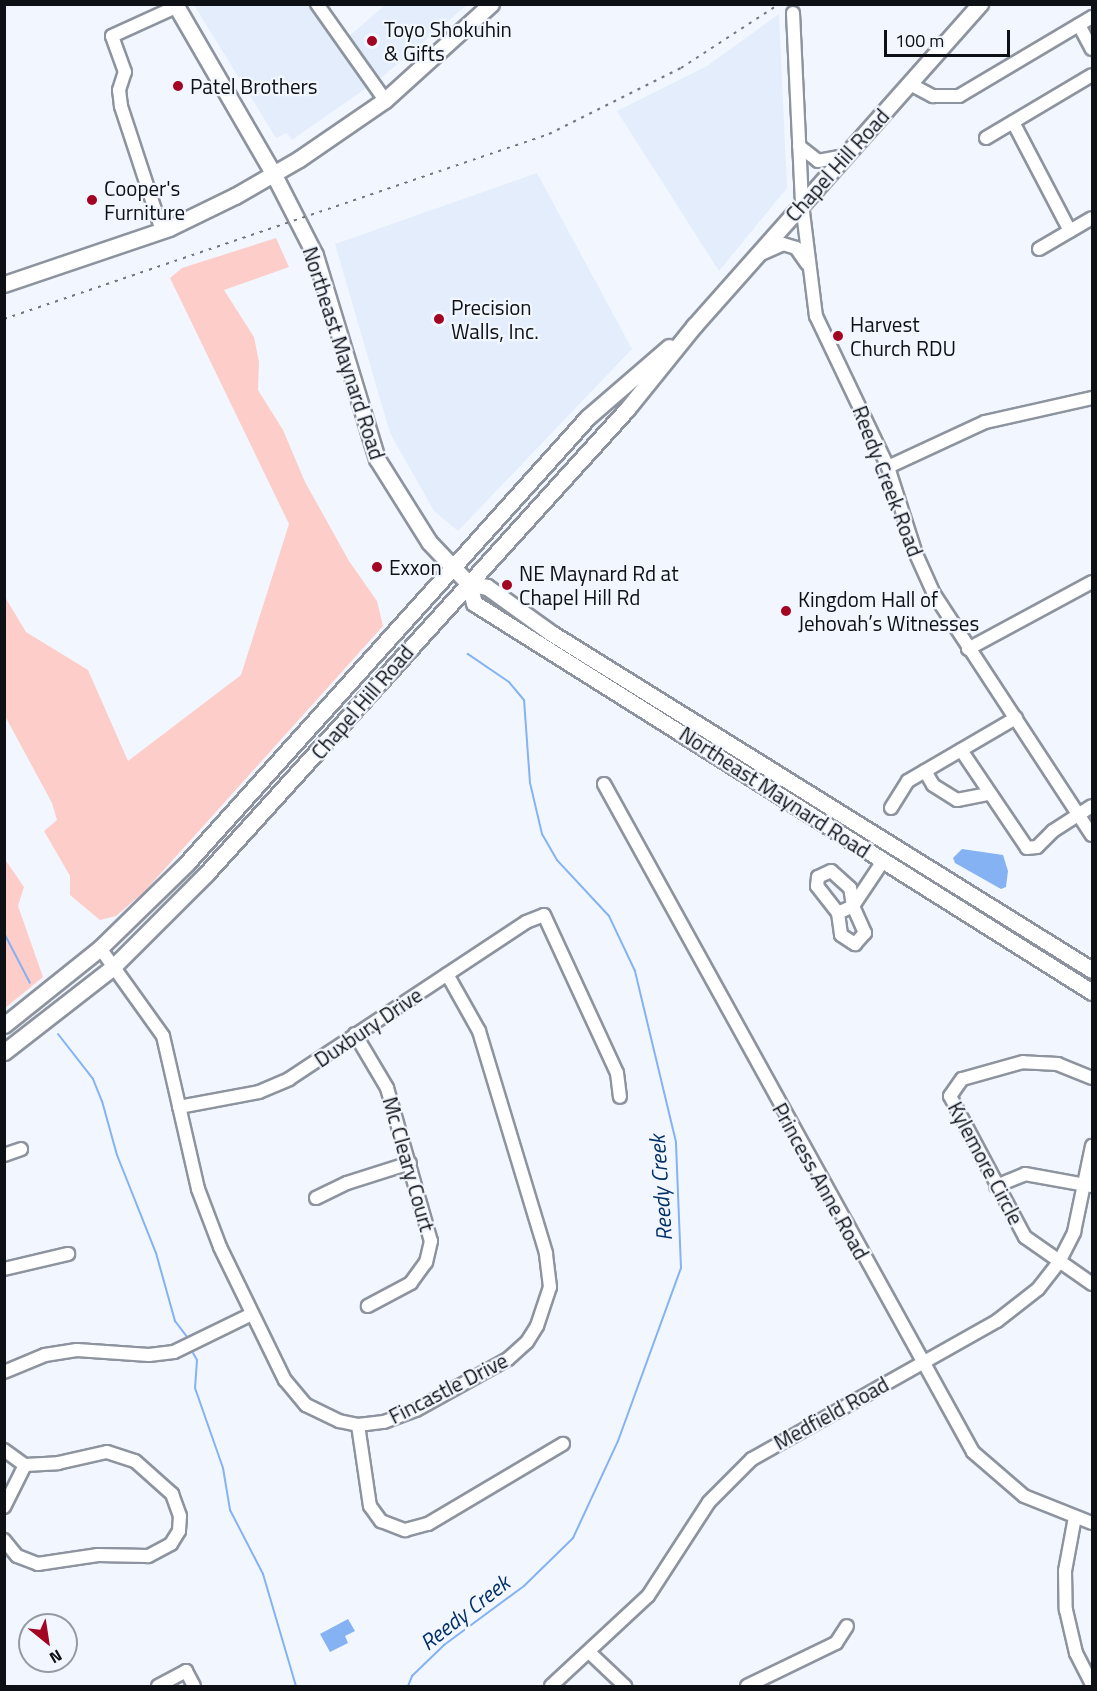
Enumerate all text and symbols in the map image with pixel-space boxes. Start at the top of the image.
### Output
place label: Toyo Shokuhin & Gifts [384,16,512,66]
scale bar [887,18,1013,56]
text: 100 m [895,27,944,54]
marker: Toyo Shokuhin & Gifts [365,34,379,48]
place label: Patel Brothers [190,73,318,99]
marker: Patel Brothers [171,79,185,93]
street label: Chapel Hill Road [780,103,894,227]
place label: Cooper's Furniture [104,175,185,225]
marker: Cooper's Furniture [85,193,99,207]
street label: Northeast Maynard Road [298,243,390,463]
place label: Precision Walls, Inc. [451,294,539,344]
place label: Harvest Church RDU [850,311,956,361]
marker: Precision Walls, Inc. [432,312,446,326]
marker: Harvest Church RDU [831,329,845,343]
street label: Reedy Creek Road [848,402,928,560]
place label: Exxon [389,554,442,580]
marker: Exxon [370,560,384,574]
place label: NE Maynard Rd at Chapel Hill Rd [519,560,679,610]
marker: NE Maynard Rd at Chapel Hill Rd [500,578,514,592]
place label: Kingdom Hall of Jehovah’s Witnesses [798,586,979,636]
marker: Kingdom Hall of Jehovah’s Witnesses [779,604,793,618]
street label: Chapel Hill Road [306,640,418,764]
street label: Northeast Maynard Road [675,721,875,863]
street label: Duxbury Drive [309,982,427,1072]
street label: Mc Cleary Court [378,1094,440,1234]
street label: Kylemore Circle [943,1097,1029,1229]
street label: Princess Anne Road [768,1098,874,1264]
water label: Reedy Creek [644,1134,678,1242]
street label: Fincastle Drive [384,1347,512,1429]
street label: Medfield Road [769,1371,893,1455]
water label: Reedy Creek [415,1570,515,1656]
north arrow [18,1613,78,1673]
text: N [45,1644,67,1670]

